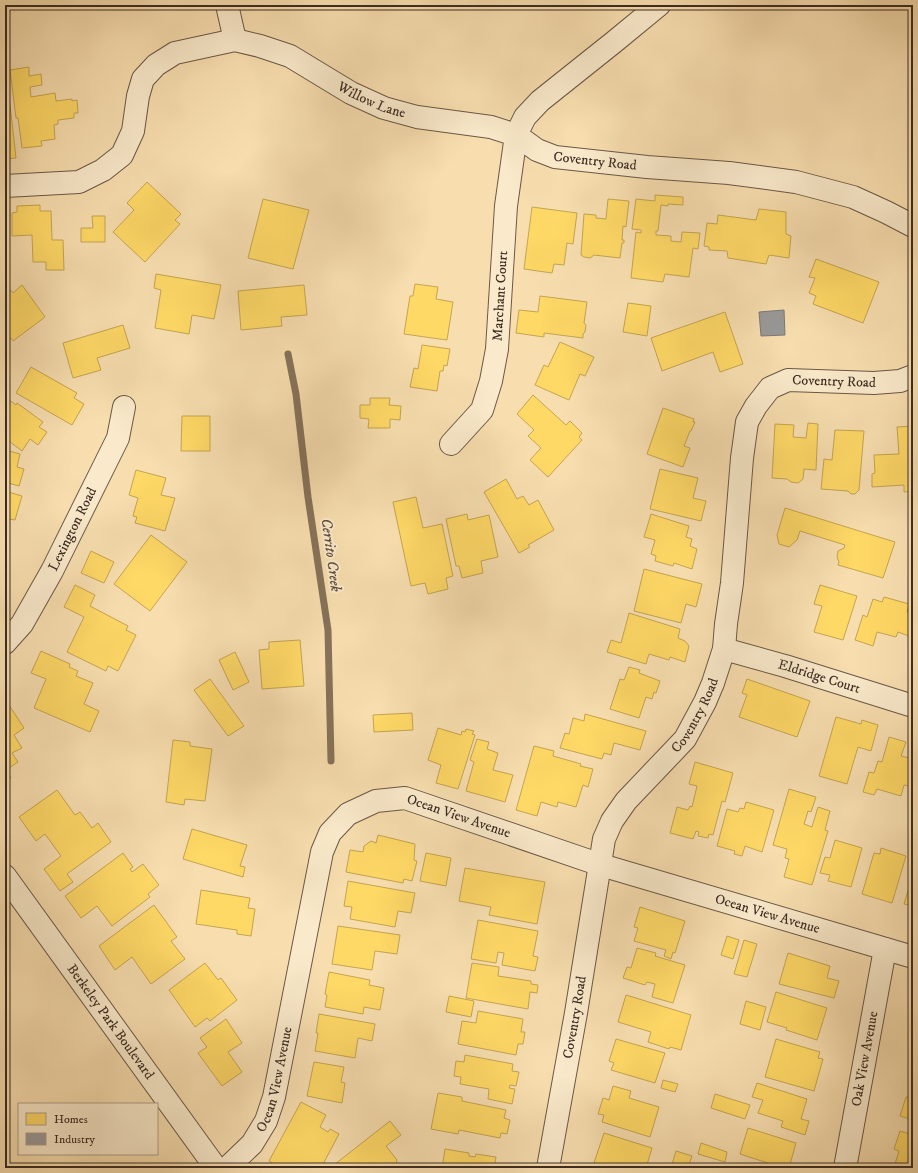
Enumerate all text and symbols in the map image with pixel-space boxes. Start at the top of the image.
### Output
street label: Willow Lane [333,77,408,122]
street label: Coventry Road [552,148,638,175]
street label: Marchant Court [489,250,512,342]
street label: Coventry Road [792,371,876,392]
street label: Lexington Road [44,484,101,574]
water label: Cerrito Creek [316,517,346,594]
street label: Eldridge Court [776,655,863,698]
street label: Coventry Road [667,676,723,757]
street label: Ocean View Avenue [404,790,513,842]
street label: Ocean View Avenue [713,890,822,938]
street label: Berkeley Park Boulevard [63,961,158,1083]
street label: Coventry Road [559,975,591,1060]
street label: Oak View Avenue [847,1010,882,1108]
street label: Ocean View Avenue [252,1025,297,1136]
legend [18,1103,158,1155]
text: Homes [54,1112,88,1127]
text: Industry [54,1132,95,1147]

